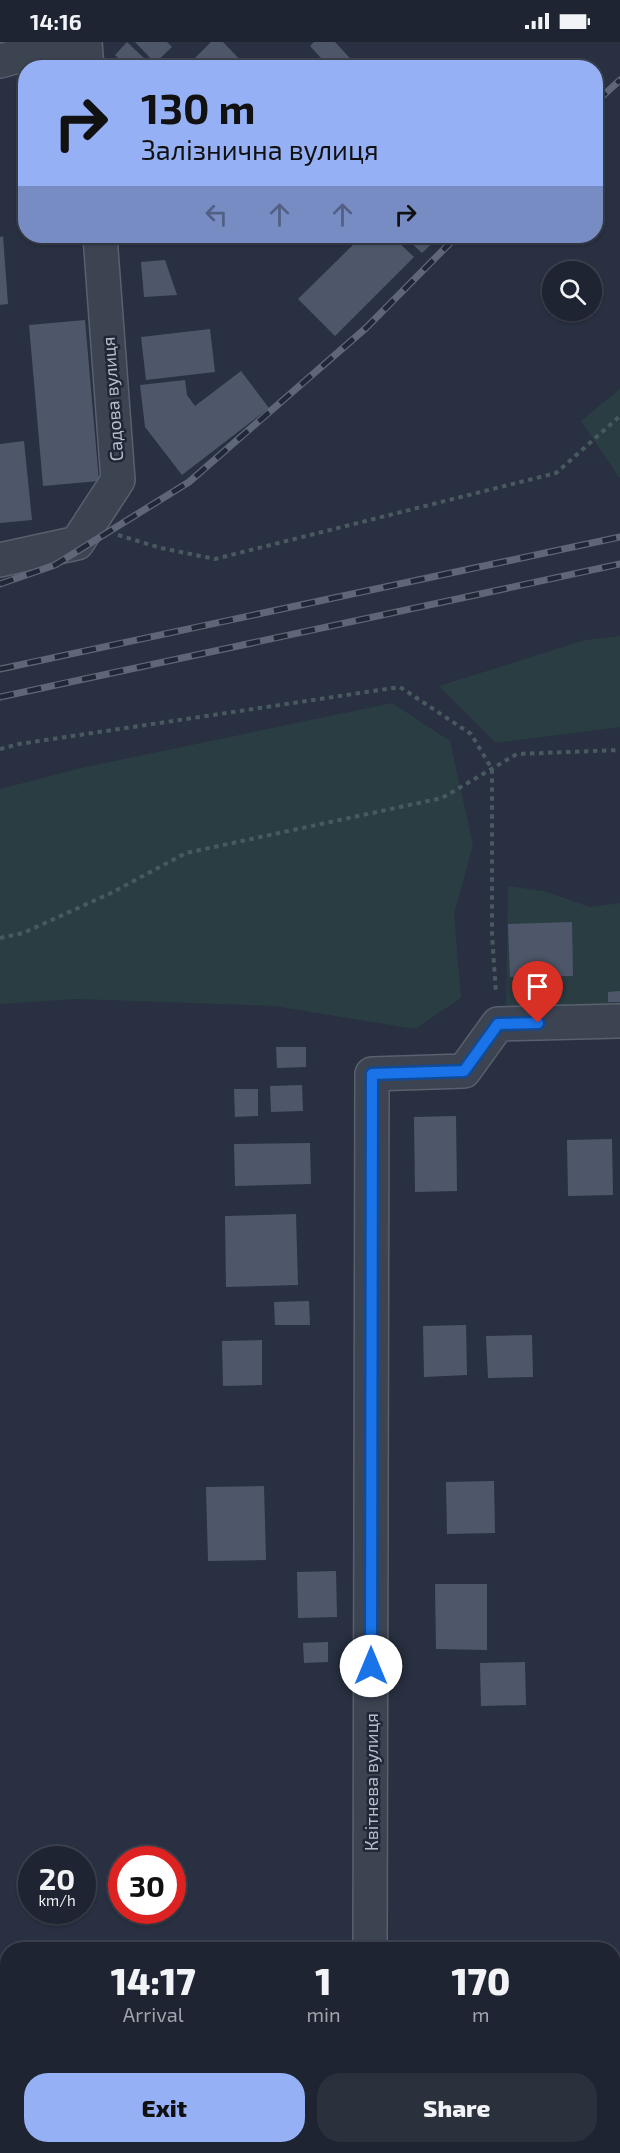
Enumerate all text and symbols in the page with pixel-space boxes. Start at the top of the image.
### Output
text: 14:16 [30,8,82,34]
text: 130 m [141,82,256,132]
icon: right [42,84,120,162]
text: Залізнична вулиця [141,133,379,165]
icon: left [200,198,233,231]
icon: ahead [263,198,296,231]
icon: ahead [326,198,359,231]
icon: right [389,198,422,231]
map controls [542,261,602,321]
button: search [542,261,602,321]
street label: Садова вулиця [97,336,127,462]
pin [512,961,563,1023]
icon: arrive [521,970,554,1003]
position arrow [339,1634,403,1698]
street label: Квітнева вулиця [360,1713,382,1851]
speed limit sign: 30 [108,1846,186,1924]
text: 20 [39,1860,75,1896]
text: km/h [38,1891,76,1909]
text: 14:17 [111,1959,196,2002]
text: 1 [315,1959,332,2002]
text: 170 [451,1959,510,2002]
text: Arrival [123,2002,184,2026]
text: min [306,2002,341,2026]
text: m [472,2002,490,2026]
button: Exit [24,2073,305,2142]
button: Share [317,2073,597,2142]

